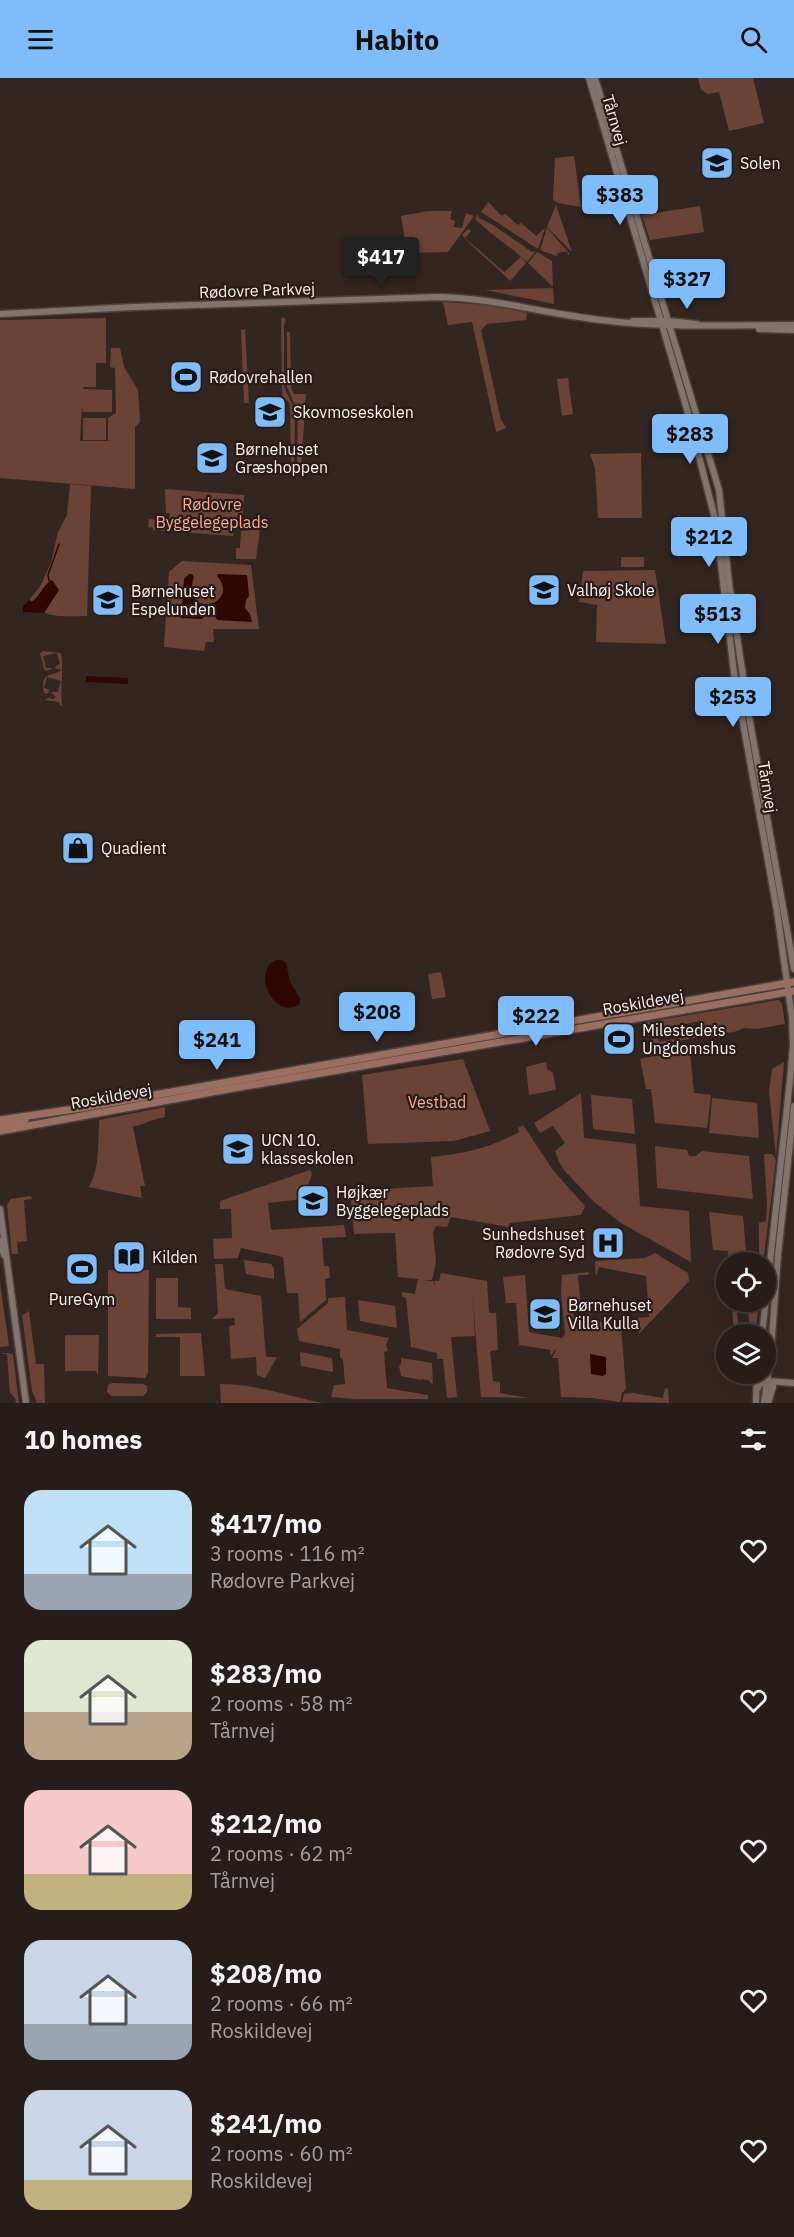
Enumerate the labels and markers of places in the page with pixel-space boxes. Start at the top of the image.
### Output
school or university icon: Solen [699,145,735,181]
place label: Solen [740,153,780,173]
pin: $383 [584,175,656,226]
pin: $417 [345,237,417,288]
pin: $327 [651,259,723,310]
sports icon: Rødovrehallen [168,359,204,395]
place label: Rødovrehallen [209,367,313,387]
school or university icon: Skovmoseskolen [252,394,288,430]
place label: Skovmoseskolen [293,402,414,422]
pin: $283 [654,414,726,465]
place label: Børnehuset Græshoppen [235,439,328,477]
school or university icon: Børnehuset Græshoppen [194,440,230,476]
pin: $212 [673,517,745,568]
school or university icon: Valhøj Skole [526,572,562,608]
place label: Valhøj Skole [567,580,655,600]
place label: Børnehuset Espelunden [131,581,216,619]
school or university icon: Børnehuset Espelunden [90,582,126,618]
pin: $513 [682,594,754,645]
pin: $253 [697,677,769,728]
shop icon: Quadient [60,830,96,866]
place label: Quadient [101,838,167,858]
pin: $208 [341,992,413,1043]
pin: $222 [500,996,572,1047]
pin: $241 [181,1020,253,1071]
place label: Milestedets Ungdomshus [642,1020,736,1058]
sports icon: Milestedets Ungdomshus [601,1021,637,1057]
place label: UCN 10. klasseskolen [261,1130,354,1168]
school or university icon: UCN 10. klasseskolen [220,1131,256,1167]
place label: Højkær Byggelegeplads [336,1182,449,1220]
school or university icon: Højkær Byggelegeplads [295,1183,331,1219]
place label: Sunhedshuset Rødovre Syd [482,1224,585,1262]
hospital icon: Sunhedshuset Rødovre Syd [590,1225,626,1261]
library icon: Kilden [111,1239,147,1275]
place label: Kilden [152,1247,198,1267]
sports icon: PureGym [64,1251,100,1287]
place label: PureGym [49,1289,115,1309]
place label: Børnehuset Villa Kulla [568,1295,652,1333]
school or university icon: Børnehuset Villa Kulla [527,1296,563,1332]

